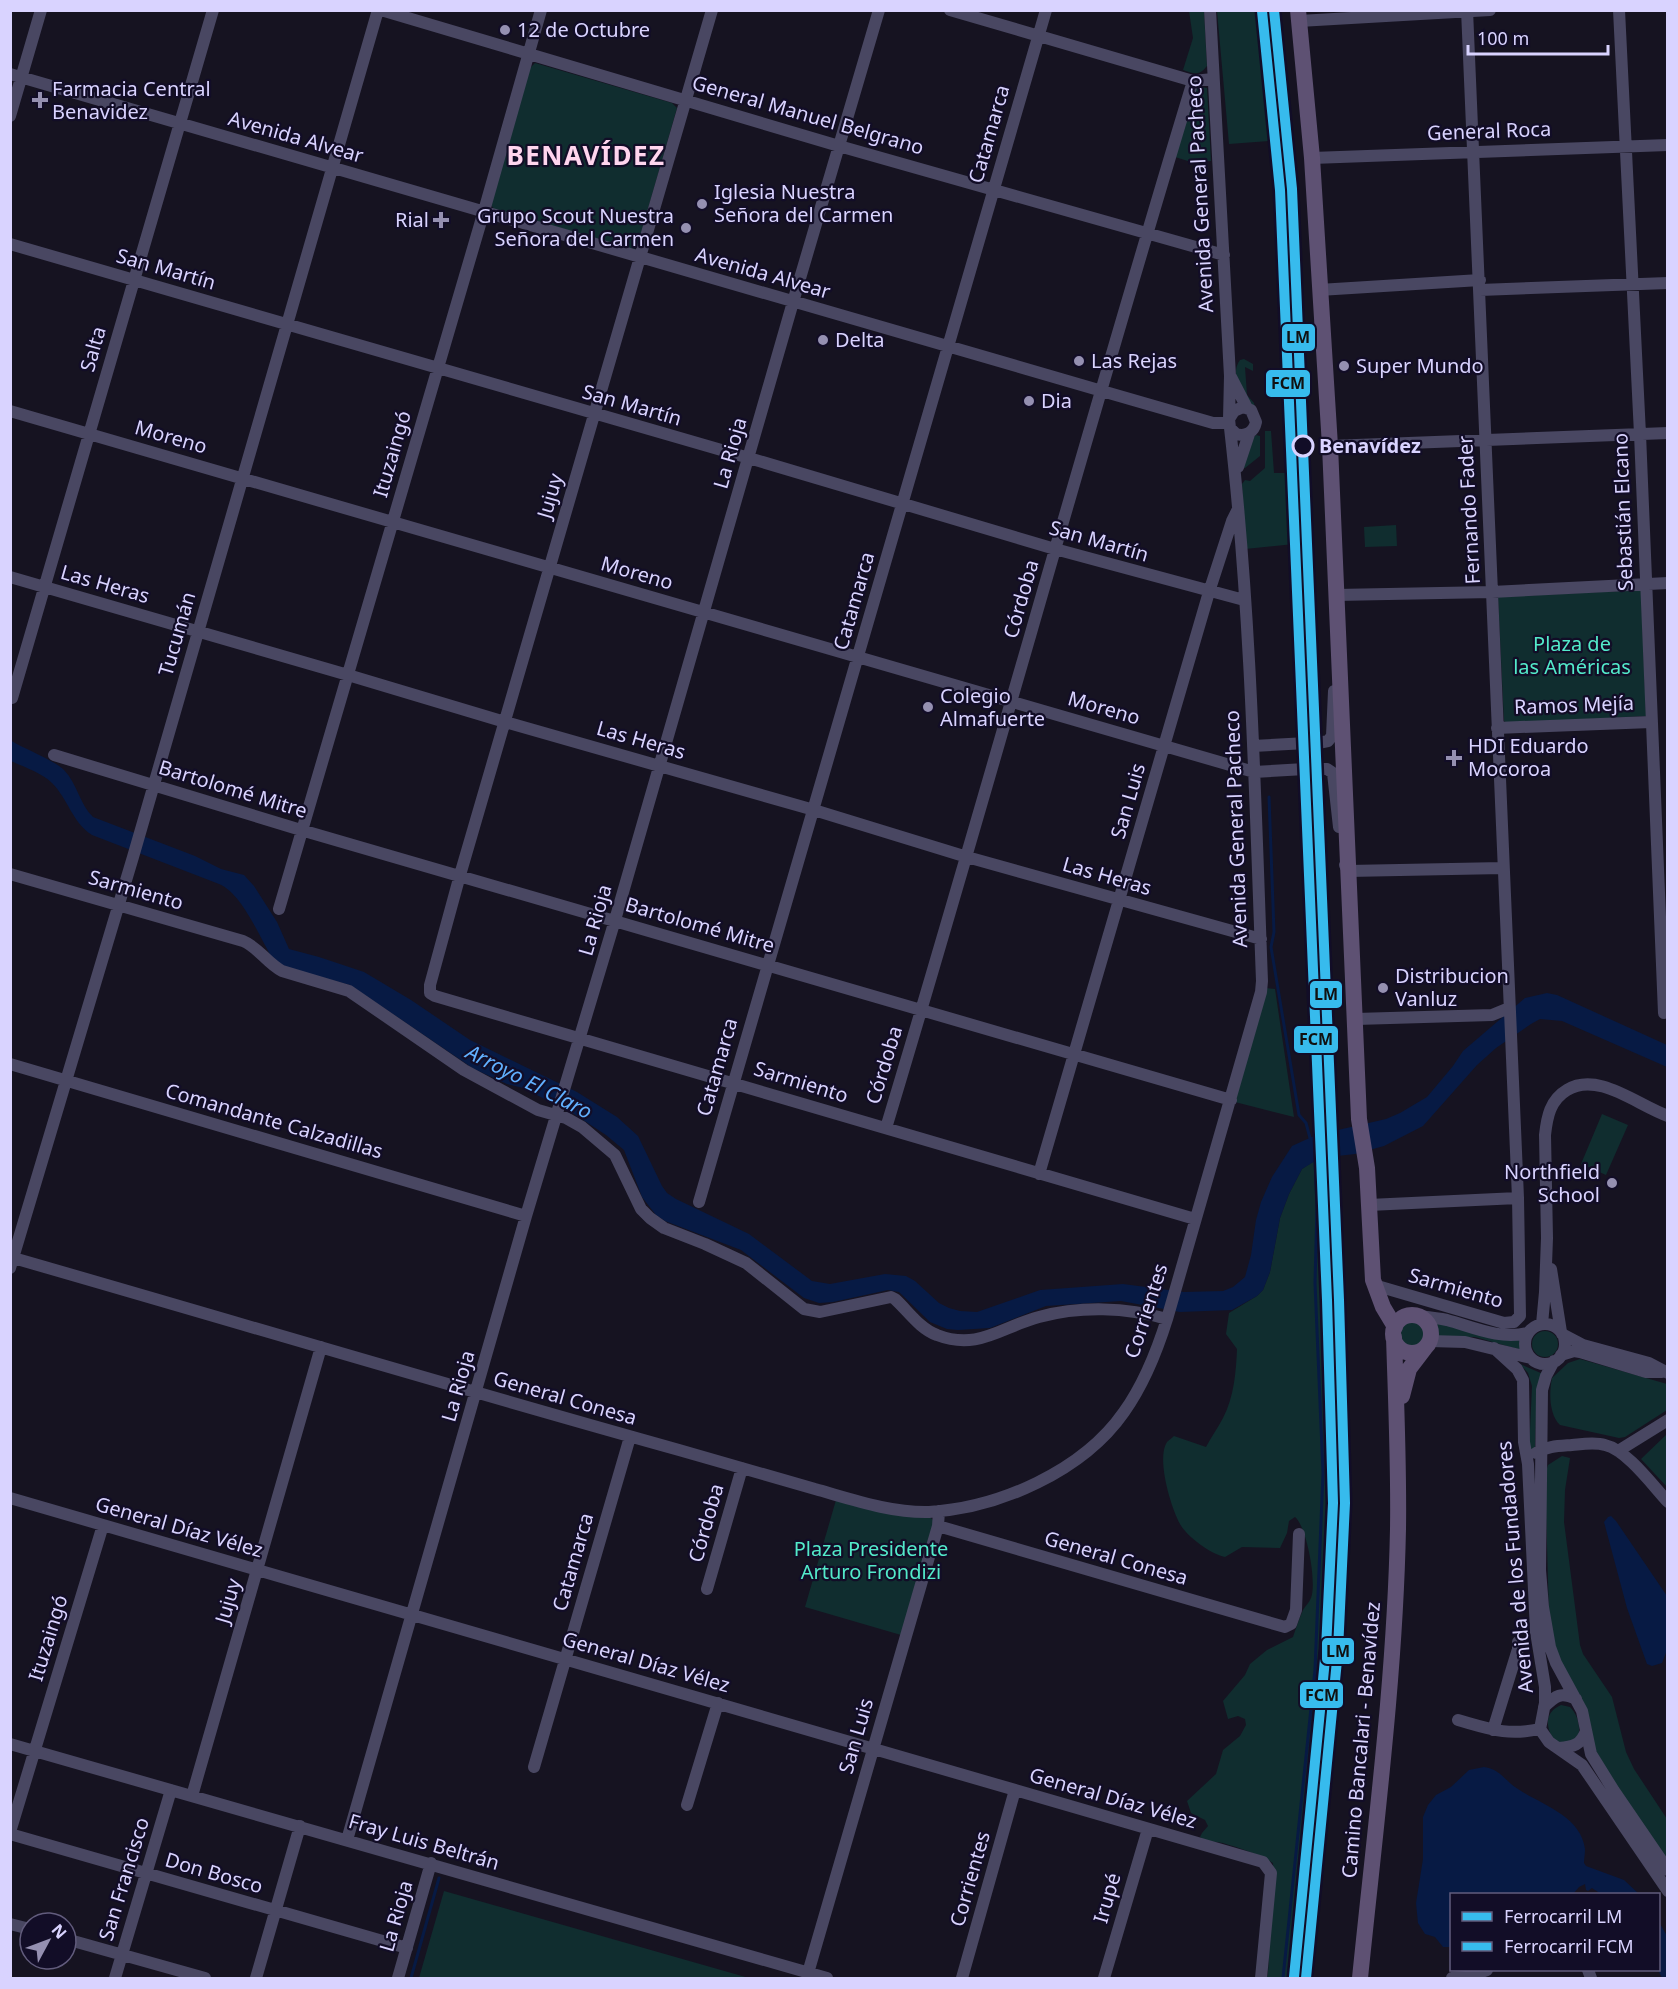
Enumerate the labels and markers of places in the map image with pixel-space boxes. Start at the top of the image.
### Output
place label: 12 de Octubre [517,16,650,43]
marker: 12 de Octubre [498,23,512,37]
place label: Farmacia Central Benavidez [52,75,211,125]
marker: Farmacia Central Benavidez [33,93,47,107]
place label: Iglesia Nuestra Señora del Carmen [714,178,893,228]
marker: Iglesia Nuestra Señora del Carmen [695,197,709,211]
place label: Grupo Scout Nuestra Señora del Carmen [477,202,674,252]
place label: Rial [395,206,429,233]
marker: Rial [434,213,448,227]
marker: Grupo Scout Nuestra Señora del Carmen [679,221,693,235]
place label: Delta [835,326,884,353]
marker: Delta [816,333,830,347]
place label: Las Rejas [1091,347,1177,374]
place label: Super Mundo [1356,352,1484,379]
marker: Las Rejas [1072,354,1086,368]
marker: Super Mundo [1337,359,1351,373]
place label: Dia [1041,387,1072,414]
marker: Dia [1022,394,1036,408]
place label: Benavídez [1319,432,1421,459]
marker: Benavídez [1292,435,1314,457]
place label: Colegio Almafuerte [940,682,1045,732]
marker: Colegio Almafuerte [921,700,935,714]
place label: HDI Eduardo Mocoroa [1468,732,1589,782]
marker: HDI Eduardo Mocoroa [1445,749,1463,767]
place label: Distribucion Vanluz [1395,962,1509,1012]
marker: Distribucion Vanluz [1376,981,1390,995]
place label: Northfield School [1504,1158,1600,1208]
marker: Northfield School [1605,1176,1619,1190]

